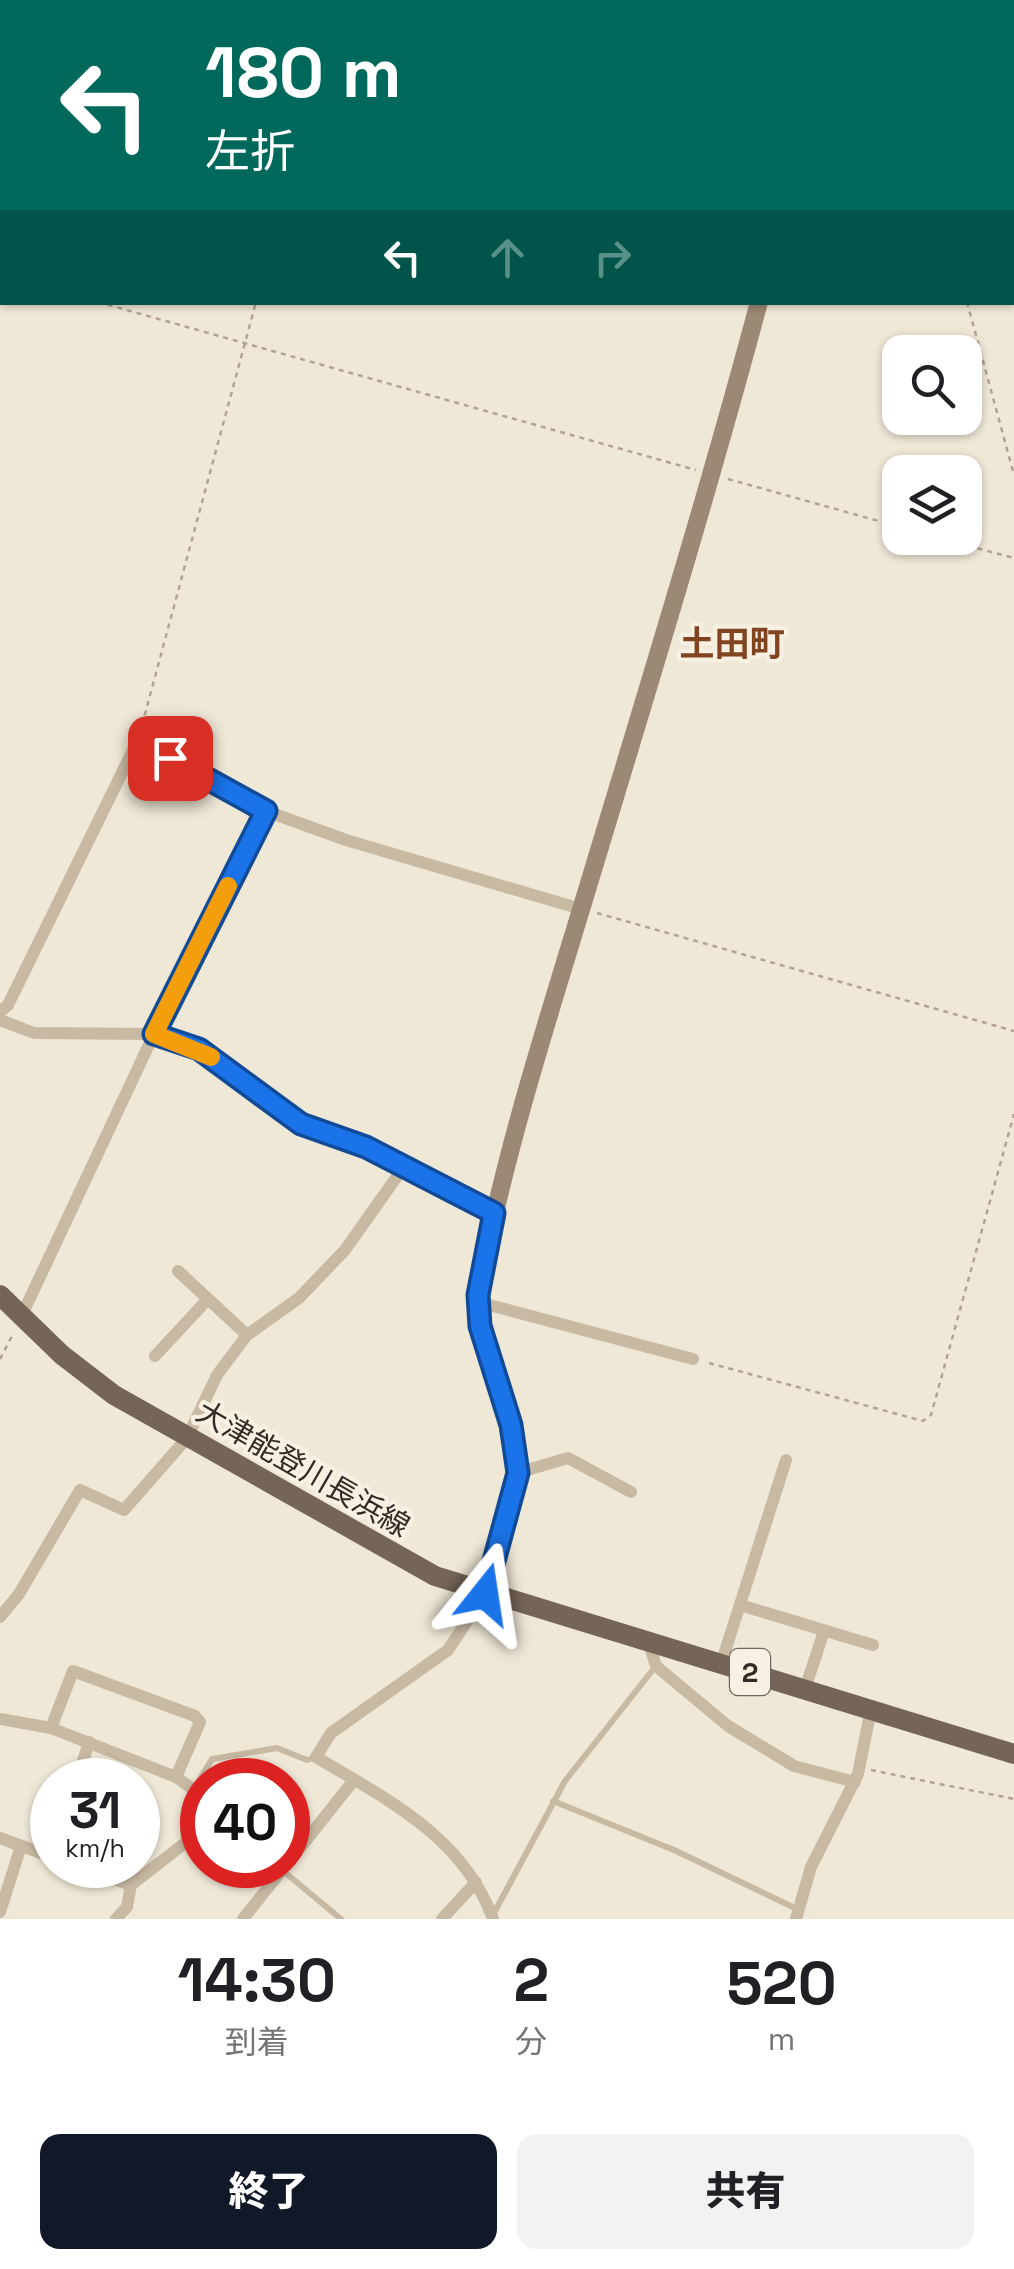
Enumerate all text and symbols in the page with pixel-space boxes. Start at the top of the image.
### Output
text: 180 m [205,28,402,117]
icon: left [40,40,170,170]
text: 左折 [205,123,295,180]
icon: left [375,230,430,285]
icon: ahead [480,230,535,285]
icon: right [585,230,640,285]
map controls [882,335,982,555]
button: search [882,335,982,435]
button: layers [882,455,982,555]
district label: 土田町 [679,622,785,666]
pin [128,716,213,801]
icon: arrive [143,731,198,786]
street label: 大津能登川長浜線 [190,1392,417,1545]
position arrow [433,1542,537,1646]
road number: 2 [730,1649,770,1695]
speed limit sign: 40 [180,1758,310,1888]
text: 31 [69,1779,121,1843]
text: km/h [65,1832,125,1864]
text: 14:30 [177,1942,336,2019]
text: 2 [513,1942,549,2019]
text: 520 [726,1945,837,2022]
text: m [768,2019,795,2059]
text: 到着 [225,2022,289,2062]
text: 分 [515,2022,547,2062]
button: 終了 [40,2134,497,2249]
button: 共有 [517,2134,974,2249]

